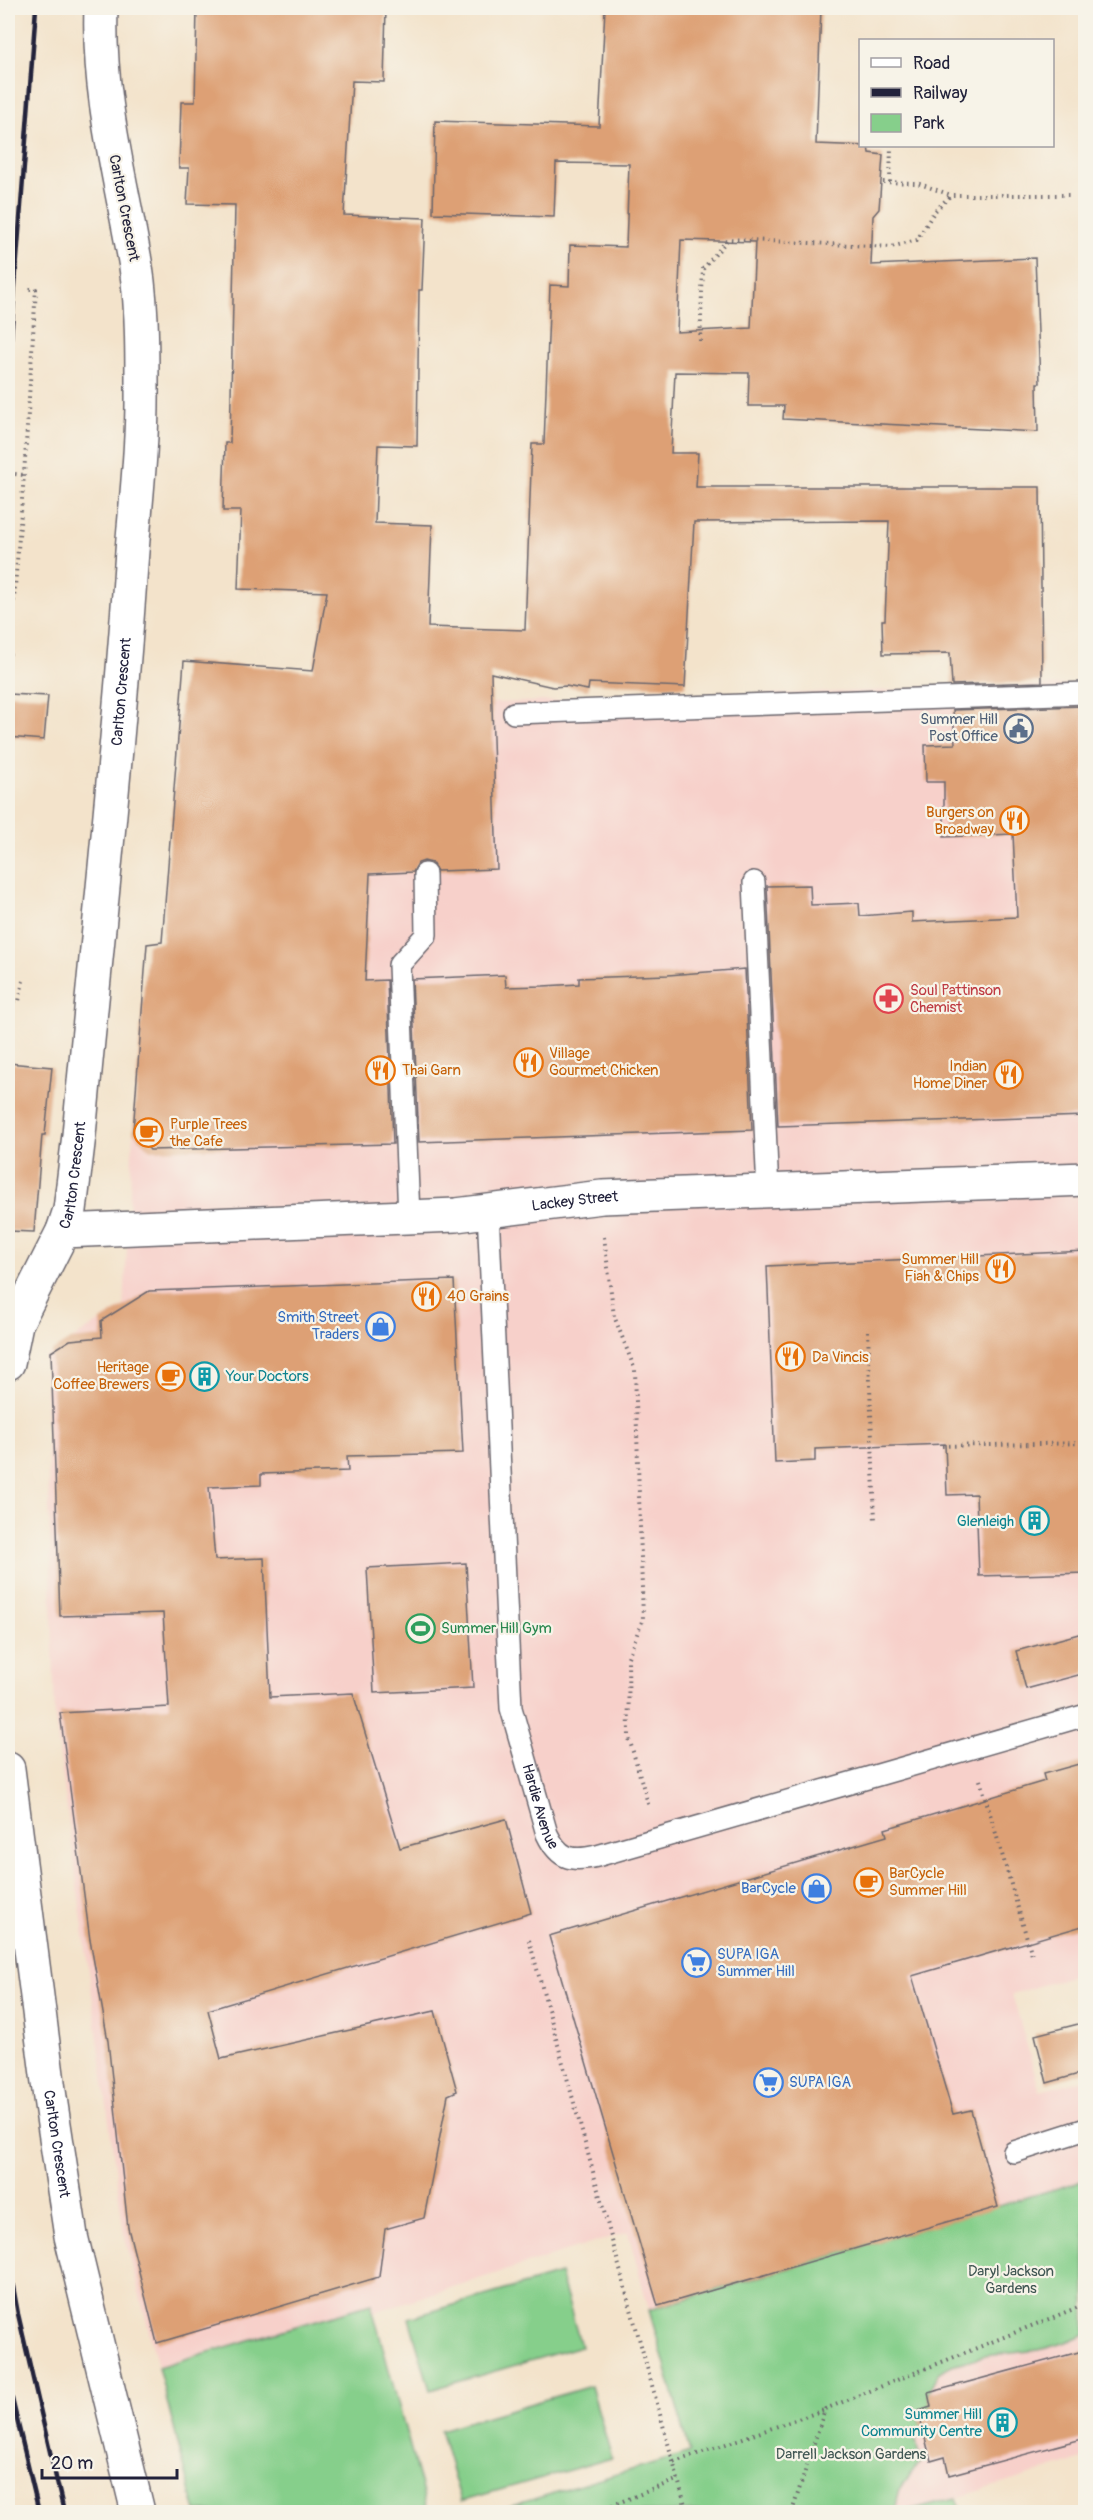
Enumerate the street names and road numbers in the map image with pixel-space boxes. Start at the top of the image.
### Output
street label: Carlton Crescent [104,153,144,264]
street label: Carlton Crescent [107,636,135,747]
street label: Carlton Crescent [55,1120,90,1231]
street label: Lackey Street [530,1187,619,1215]
street label: Hardie Avenue [518,1761,563,1853]
street label: Carlton Crescent [40,2089,75,2200]

